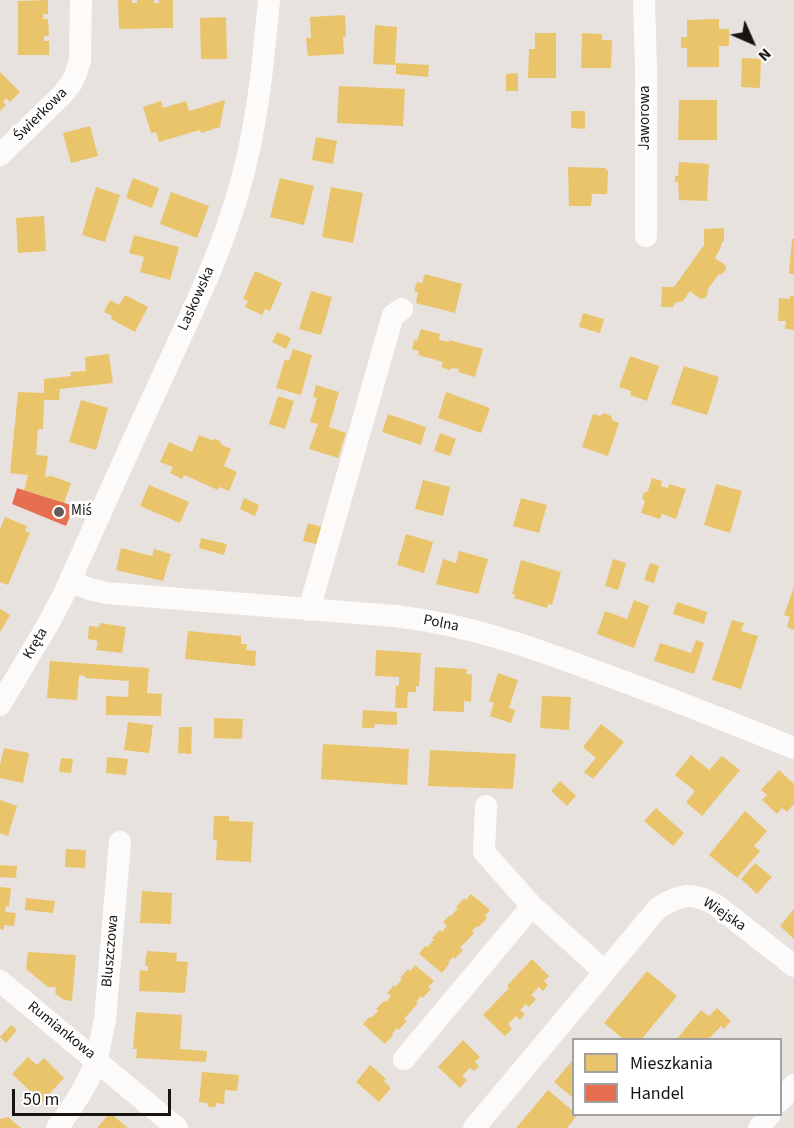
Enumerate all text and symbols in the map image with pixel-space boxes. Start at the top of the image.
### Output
north arrow [722,12,782,72]
text: N [753,43,776,66]
street label: Świerkowa [10,84,72,146]
street label: Jaworowa [637,86,655,150]
street label: Laskowska [175,264,219,334]
place label: Miś [71,503,92,521]
marker: Miś [52,505,66,519]
street label: Polna [422,612,460,636]
street label: Kręta [20,625,52,663]
street label: Wiejska [699,894,749,936]
street label: Bluszczowa [99,914,123,988]
street label: Rumiankowa [23,998,99,1064]
legend [572,1038,782,1116]
text: Mieszkania [630,1051,713,1076]
scale bar [15,1077,174,1115]
text: Handel [630,1081,684,1106]
text: 50 m [23,1087,59,1112]

